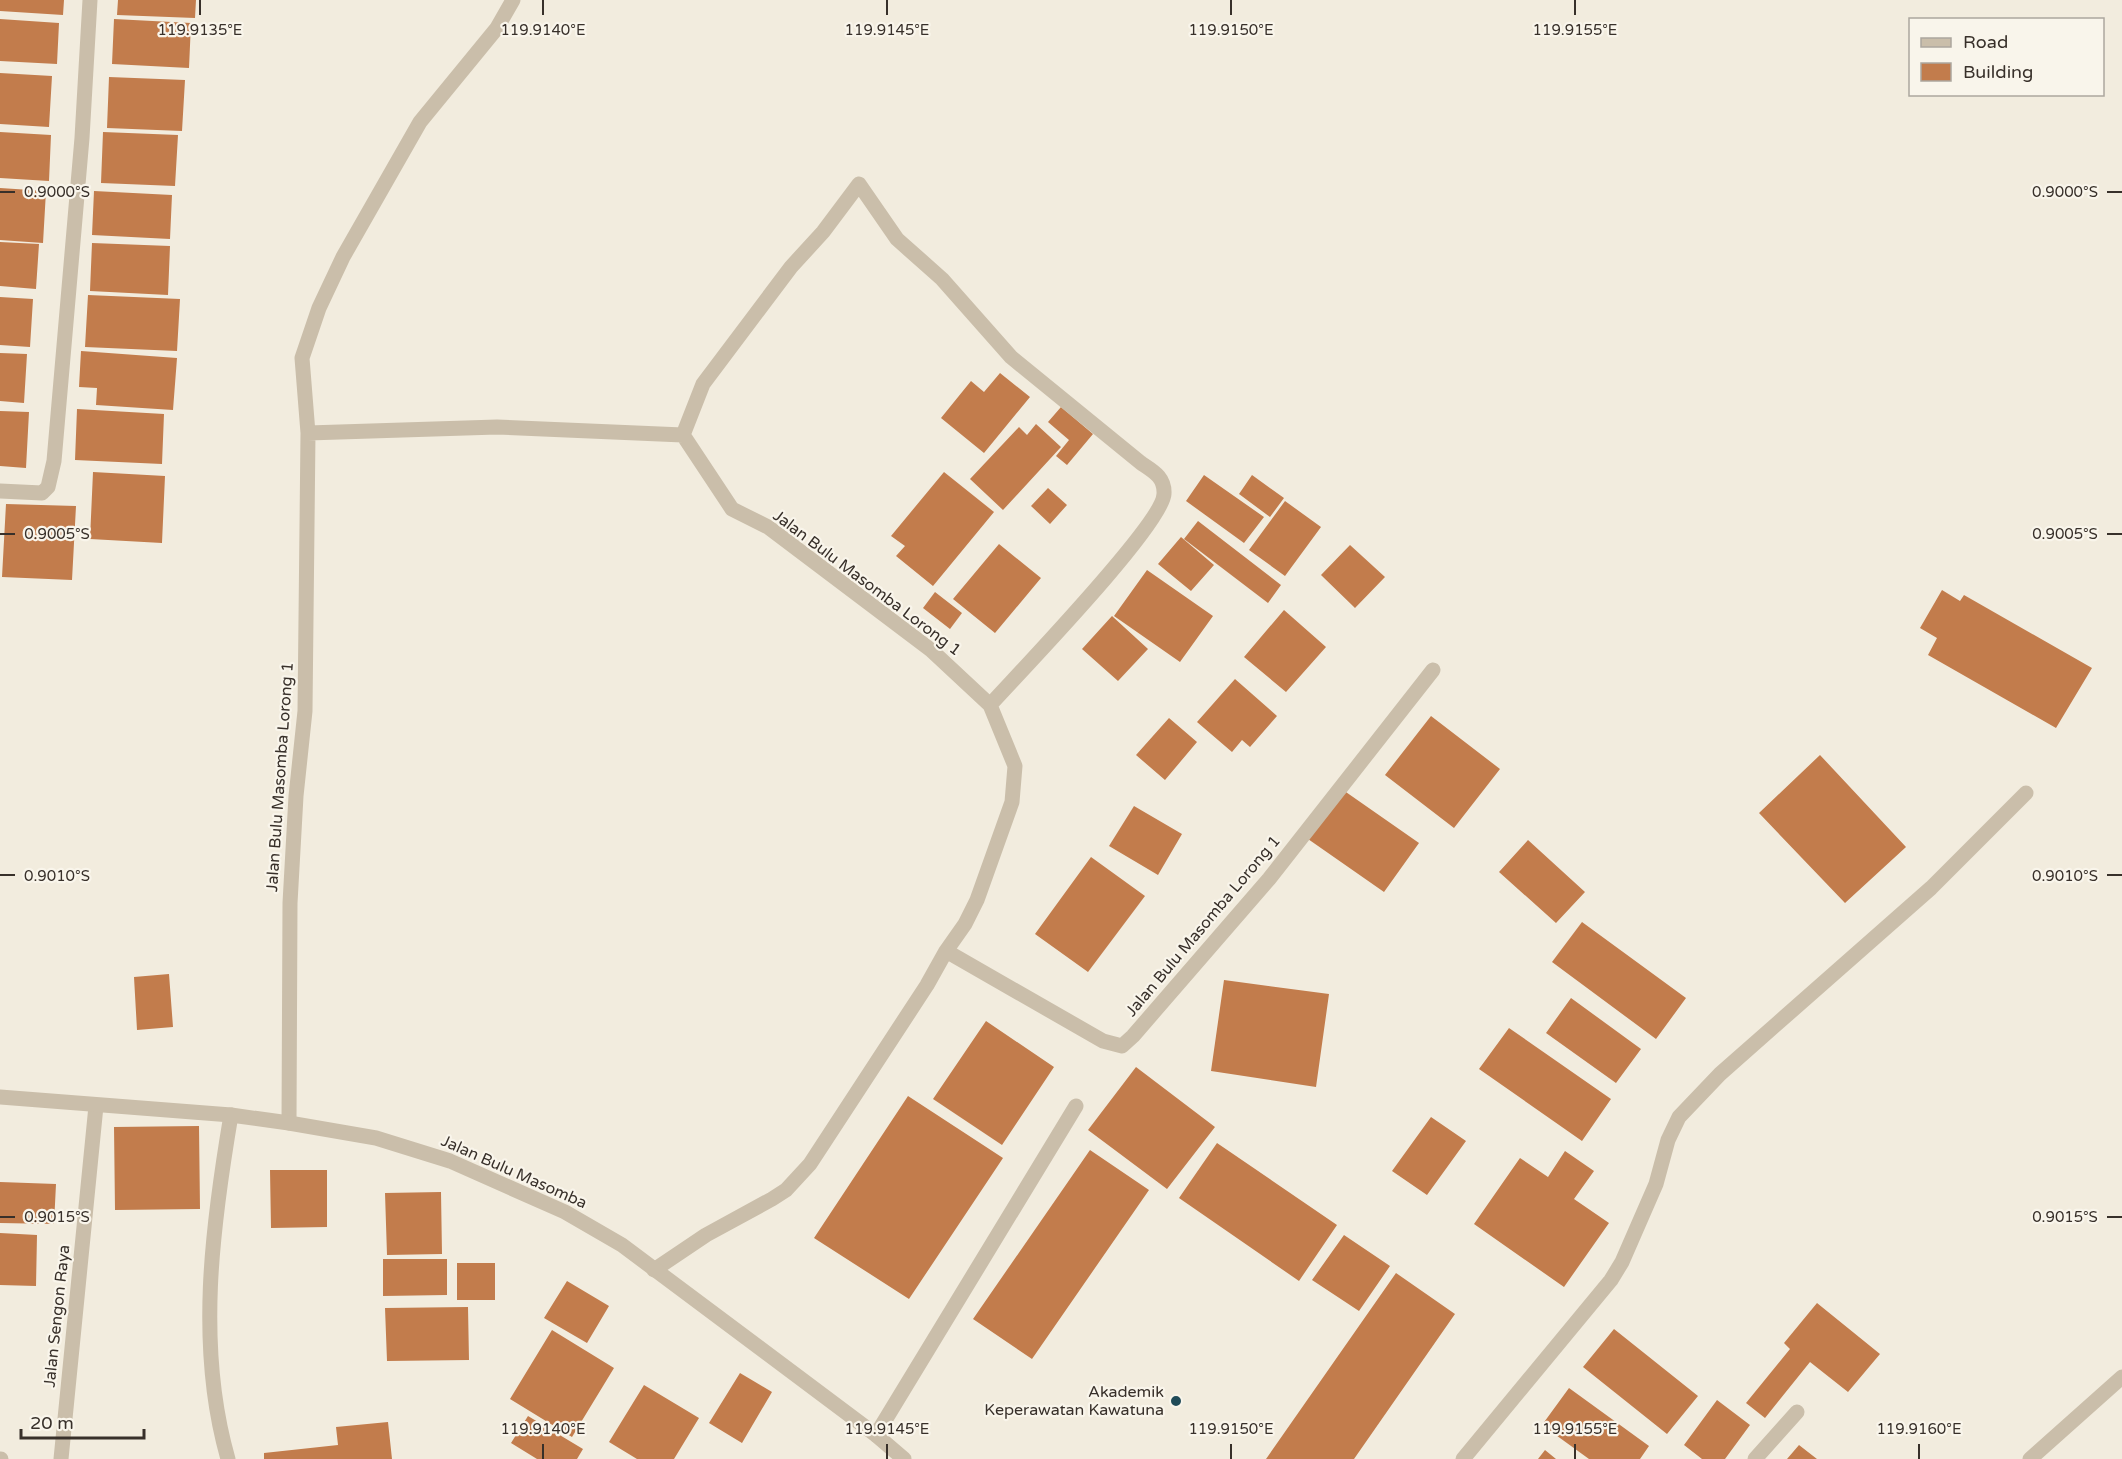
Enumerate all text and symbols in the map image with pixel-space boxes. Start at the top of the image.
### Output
legend [1909,18,2104,96]
text: 119.9135°E [158,21,242,39]
text: 119.9140°E [500,21,586,39]
text: 119.9145°E [845,21,929,39]
text: 119.9150°E [1188,21,1274,39]
text: 119.9155°E [1533,21,1617,39]
text: Road [1963,31,2008,53]
text: Building [1963,61,2033,83]
text: 0.9000°S [24,183,90,201]
text: 0.9000°S [2032,183,2098,201]
street label: Jalan Bulu Masomba Lorong 1 [769,506,965,660]
text: 0.9005°S [24,525,90,543]
text: 0.9005°S [2032,525,2098,543]
street label: Jalan Bulu Masomba Lorong 1 [262,661,298,893]
street label: Jalan Bulu Masomba Lorong 1 [1121,831,1285,1021]
text: 0.9010°S [24,867,90,885]
text: 0.9010°S [2032,867,2098,885]
street label: Jalan Bulu Masomba [438,1131,590,1213]
text: 0.9015°S [24,1208,90,1226]
text: 0.9015°S [2032,1208,2098,1226]
street label: Jalan Sengon Raya [40,1244,74,1388]
place label: Akademik Keperawatan Kawatuna [984,1382,1164,1420]
marker: Akademik Keperawatan Kawatuna [1169,1394,1183,1408]
scale bar [21,1402,144,1440]
text: 20 m [30,1412,74,1434]
text: 119.9140°E [500,1420,586,1438]
text: 119.9145°E [845,1420,929,1438]
text: 119.9150°E [1188,1420,1274,1438]
text: 119.9155°E [1533,1420,1617,1438]
text: 119.9160°E [1876,1420,1962,1438]

